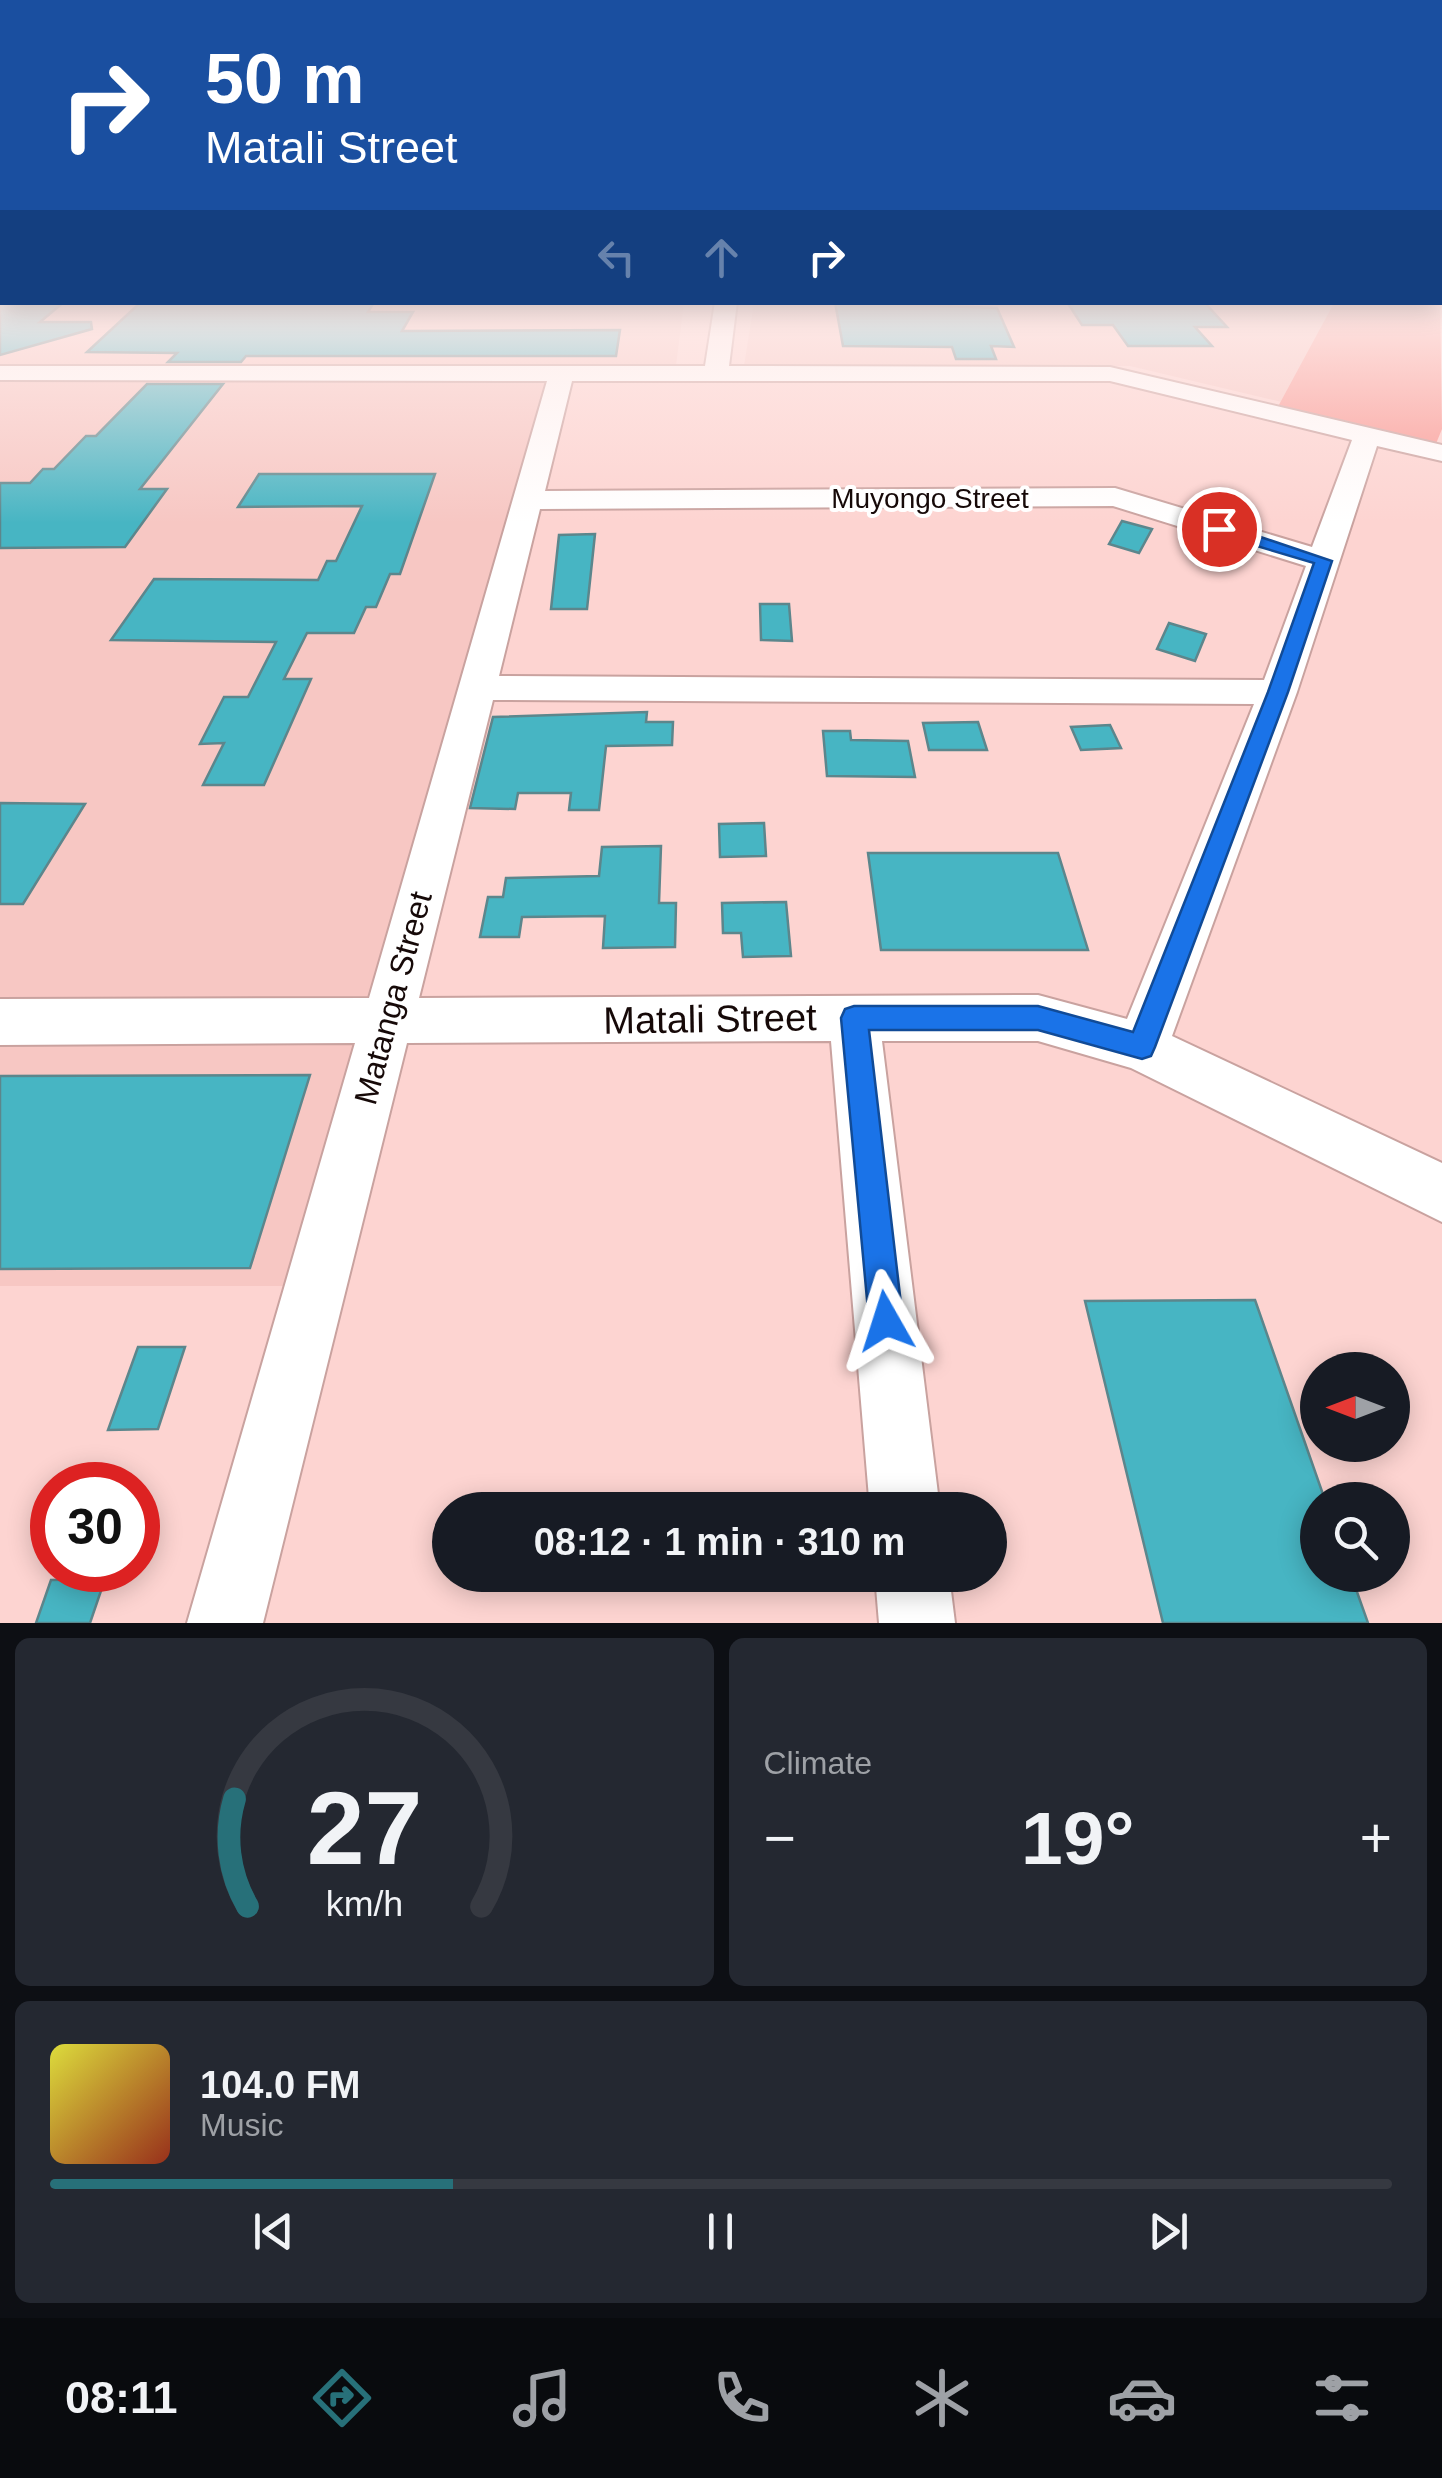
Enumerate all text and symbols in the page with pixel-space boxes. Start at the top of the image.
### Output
icon: right [40,40,170,170]
text: 50 m [205,40,365,118]
text: Matali Street [205,122,458,173]
icon: left [589,230,644,285]
icon: ahead [694,230,749,285]
icon: right [799,230,854,285]
street label: Muyongo Street [831,483,1029,514]
pin [1177,487,1262,572]
icon: arrive [1192,502,1247,557]
street label: Matanga Street [347,888,439,1108]
street label: Matali Street [603,996,817,1042]
position arrow [834,1269,938,1373]
north arrow [1300,1352,1410,1462]
map controls [1300,1352,1410,1592]
speed limit sign: 30 [30,1462,160,1592]
button: search [1300,1482,1410,1592]
text: 08:12 · 1 min · 310 m [534,1521,905,1563]
text: Climate [764,1745,872,1781]
text: 27 [306,1770,422,1886]
text: 19° [1021,1796,1134,1880]
text: − [764,1807,796,1869]
text: + [1360,1807,1392,1869]
text: km/h [326,1884,403,1924]
text: 104.0 FM [200,2064,361,2106]
text: Music [200,2107,284,2143]
icon: previous [246,2204,301,2259]
icon: pause [693,2204,748,2259]
icon: next [1141,2204,1196,2259]
icon: directions [307,2363,377,2433]
icon: music [507,2363,577,2433]
icon: phone [707,2363,777,2433]
icon: climate [907,2363,977,2433]
icon: car [1107,2363,1177,2433]
icon: filters [1307,2363,1377,2433]
text: 08:11 [65,2372,178,2423]

